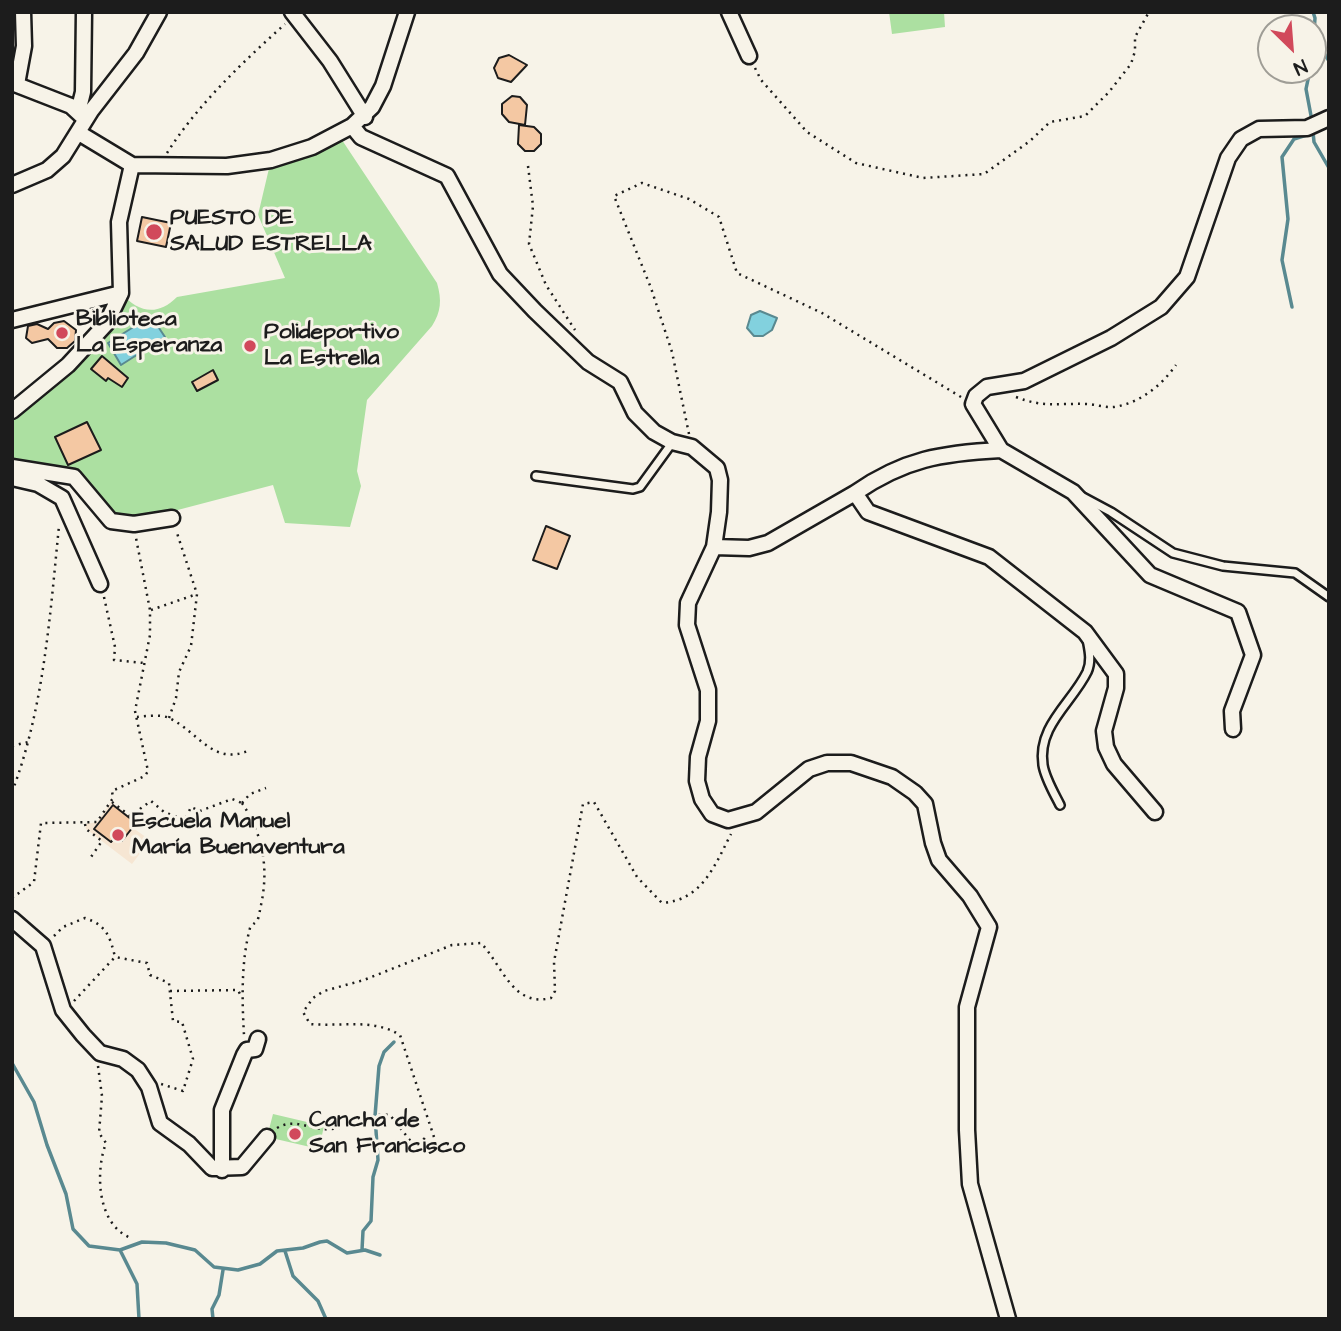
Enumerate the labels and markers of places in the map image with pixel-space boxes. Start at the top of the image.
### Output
place label: PUESTO DE SALUD ESTRELLA [170,205,372,259]
marker: PUESTO DE SALUD ESTRELLA [144,222,164,242]
place label: Biblioteca La Esperanza [76,306,222,360]
place label: Polideportivo La Estrella [264,319,399,373]
marker: Biblioteca La Esperanza [54,325,70,341]
marker: Polideportivo La Estrella [242,338,258,354]
place label: Escuela Manuel María Buenaventura [132,808,345,862]
marker: Escuela Manuel María Buenaventura [110,827,126,843]
place label: Cancha de San Francisco [309,1107,465,1161]
marker: Cancha de San Francisco [287,1126,303,1142]

